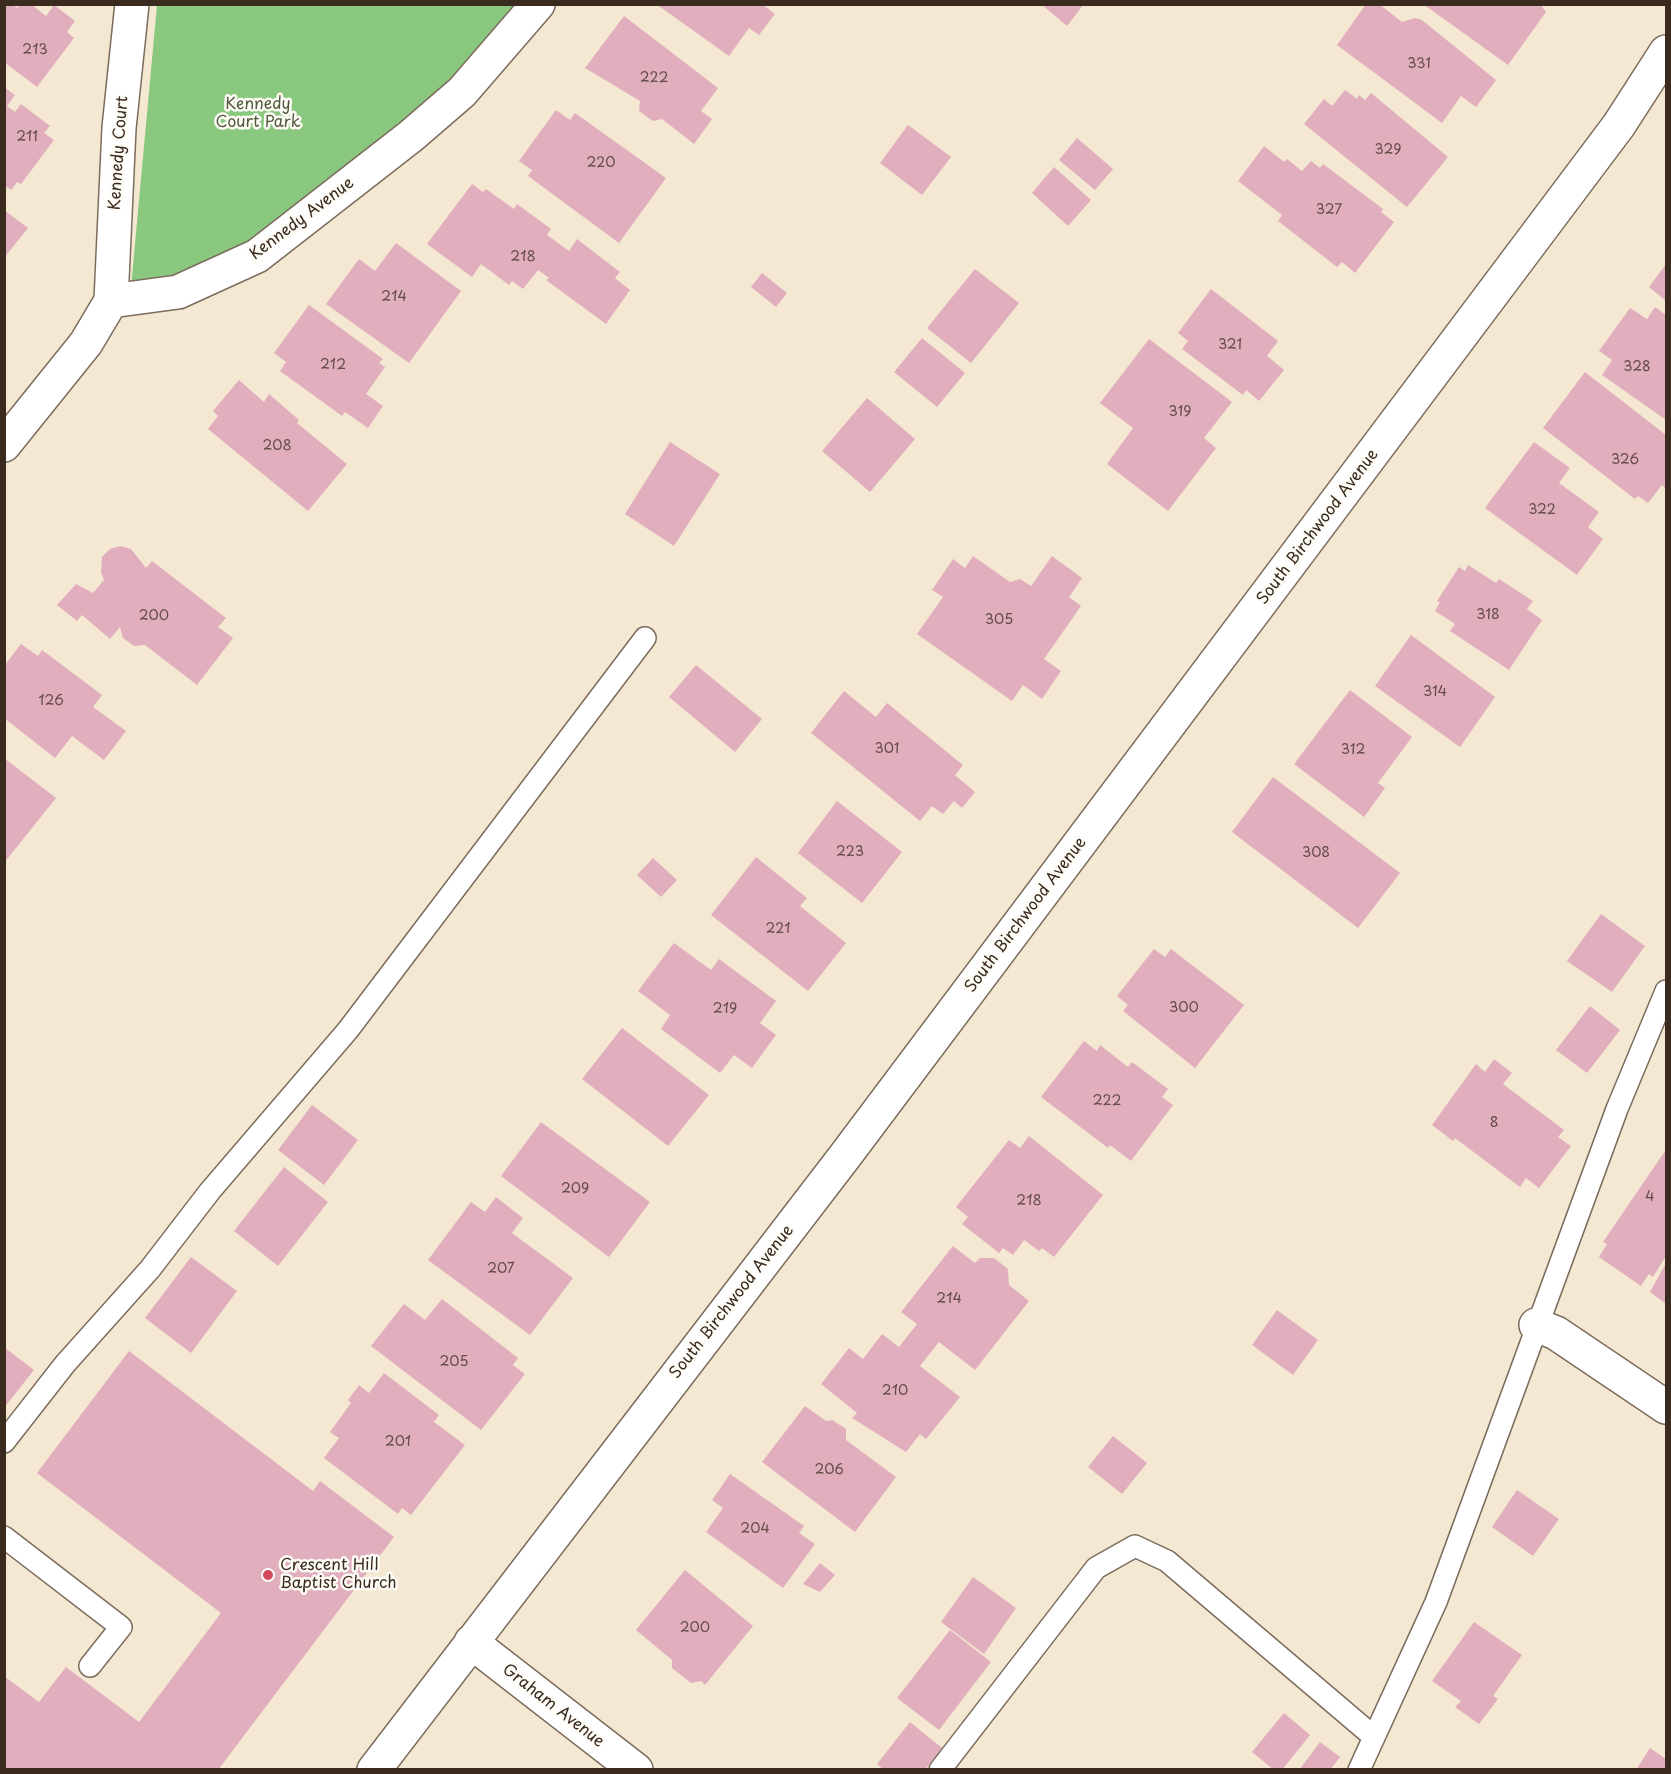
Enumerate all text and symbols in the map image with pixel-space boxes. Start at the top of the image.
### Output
house number: 213 [22,42,48,58]
house number: 331 [1407,56,1431,72]
house number: 222 [640,70,668,86]
street label: Kennedy Court [105,95,133,211]
park label: Kennedy Court Park [216,95,300,133]
house number: 211 [16,129,38,145]
house number: 329 [1375,142,1401,158]
house number: 220 [587,155,615,171]
street label: Kennedy Avenue [246,174,358,264]
house number: 327 [1316,202,1342,218]
house number: 218 [510,249,536,265]
house number: 214 [381,289,407,305]
house number: 321 [1218,337,1242,353]
house number: 212 [320,357,346,373]
house number: 328 [1623,359,1651,375]
house number: 319 [1169,404,1191,420]
house number: 208 [262,438,292,454]
street label: South Birchwood Avenue [1253,446,1383,608]
house number: 326 [1611,452,1639,468]
house number: 322 [1528,502,1556,518]
house number: 318 [1476,607,1500,623]
house number: 200 [139,608,169,624]
house number: 305 [985,612,1013,628]
house number: 314 [1423,684,1447,700]
house number: 126 [38,693,64,709]
house number: 301 [875,741,899,757]
house number: 312 [1341,742,1365,758]
street label: South Birchwood Avenue [961,834,1091,996]
house number: 223 [836,844,864,860]
house number: 308 [1302,845,1330,861]
house number: 221 [765,921,791,937]
house number: 300 [1169,1000,1199,1016]
house number: 219 [713,1001,737,1017]
house number: 222 [1093,1093,1121,1109]
house number: 8 [1490,1115,1498,1131]
house number: 209 [561,1181,589,1197]
house number: 4 [1645,1189,1655,1205]
house number: 218 [1016,1193,1042,1209]
street label: South Birchwood Avenue [666,1221,798,1383]
house number: 207 [487,1261,515,1277]
house number: 214 [936,1291,962,1307]
house number: 205 [440,1354,468,1370]
house number: 210 [882,1383,908,1399]
house number: 201 [385,1434,411,1450]
house number: 206 [814,1462,844,1478]
house number: 204 [740,1521,770,1537]
place label: Crescent Hill Baptist Church [280,1556,397,1594]
marker: Crescent Hill Baptist Church [261,1568,275,1582]
house number: 200 [680,1620,710,1636]
street label: Graham Avenue [498,1660,608,1752]

